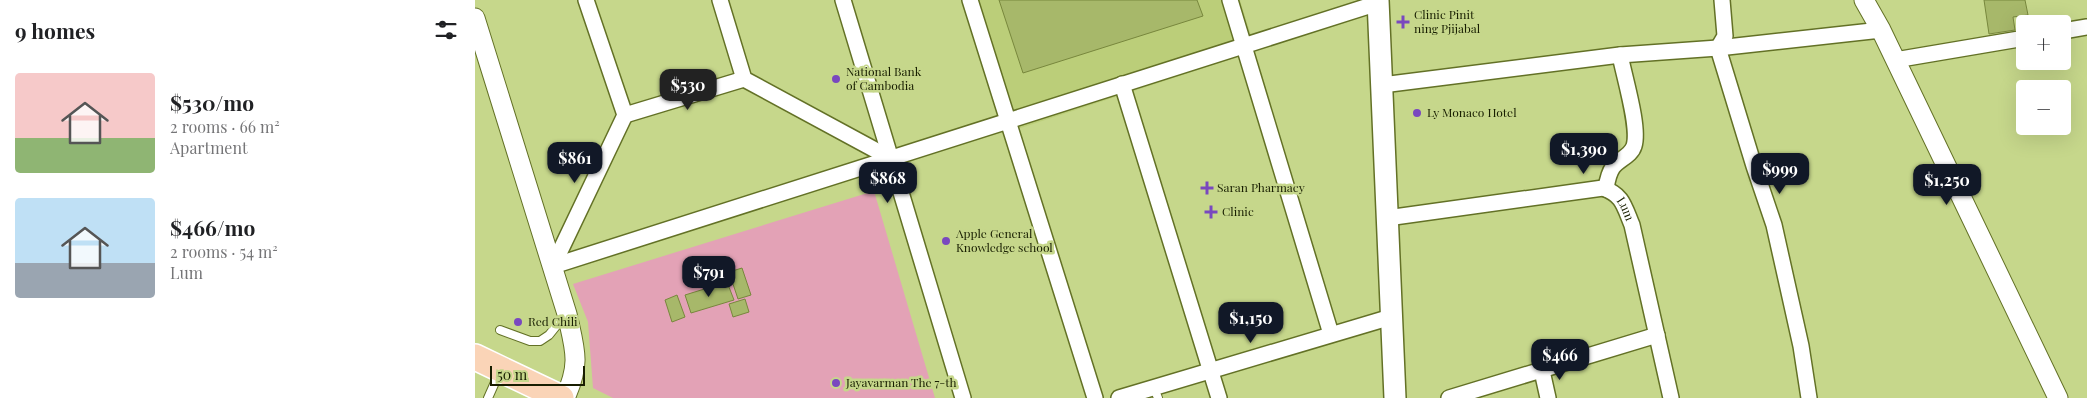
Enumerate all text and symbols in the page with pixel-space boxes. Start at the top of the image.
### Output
place label: Clinic Pinit ning Pjijabal [1414,6,1481,36]
marker: Clinic Pinit ning Pjijabal [1396,15,1410,29]
map controls [2016,15,2071,135]
button: + [2016,15,2071,70]
text: 9 homes [15,16,95,44]
icon: filters [432,16,460,44]
place label: National Bank of Cambodia [846,63,922,93]
pin: $530 [658,68,718,111]
marker: National Bank of Cambodia [830,73,842,85]
text: $530 [671,74,705,95]
button: − [2016,80,2071,135]
text: $530/mo [170,88,254,116]
icon: home [55,93,115,153]
place label: Ly Monaco Hotel [1427,104,1517,120]
marker: Ly Monaco Hotel [1411,107,1423,119]
text: 2 rooms · 66 m² [170,116,280,137]
pin: $1,390 [1543,132,1625,175]
text: Apartment [170,137,248,158]
text: $1,390 [1561,138,1607,159]
pin: $861 [545,142,605,184]
text: $861 [558,147,592,168]
pin: $999 [1750,152,1810,195]
text: $999 [1762,158,1798,179]
pin: $868 [858,162,918,204]
pin: $1,250 [1906,164,1988,206]
text: $868 [870,167,906,188]
text: $1,250 [1924,169,1970,190]
place label: Saran Pharmacy [1217,179,1305,195]
marker: Saran Pharmacy [1201,182,1213,194]
street label: Lum [1614,193,1639,223]
place label: Clinic [1222,203,1254,219]
marker: Clinic [1204,205,1218,219]
text: $466/mo [170,213,255,241]
icon: home [55,218,115,278]
place label: Apple General Knowledge school [955,225,1053,255]
marker: Apple General Knowledge school [940,235,952,247]
text: 2 rooms · 54 m² [170,241,278,262]
pin: $791 [679,256,739,298]
text: $791 [693,261,725,282]
text: Lum [170,262,203,283]
pin: $1,150 [1210,302,1292,344]
text: $1,150 [1229,307,1273,328]
place label: Red Chili [528,313,578,329]
marker: Red Chili [512,316,524,328]
pin: $466 [1530,338,1590,381]
text: $466 [1542,344,1578,365]
scale bar [490,363,585,386]
text: 50 m [497,365,527,384]
place label: Jayavarman The 7-th [845,374,957,390]
marker: Jayavarman The 7-th [830,377,842,389]

